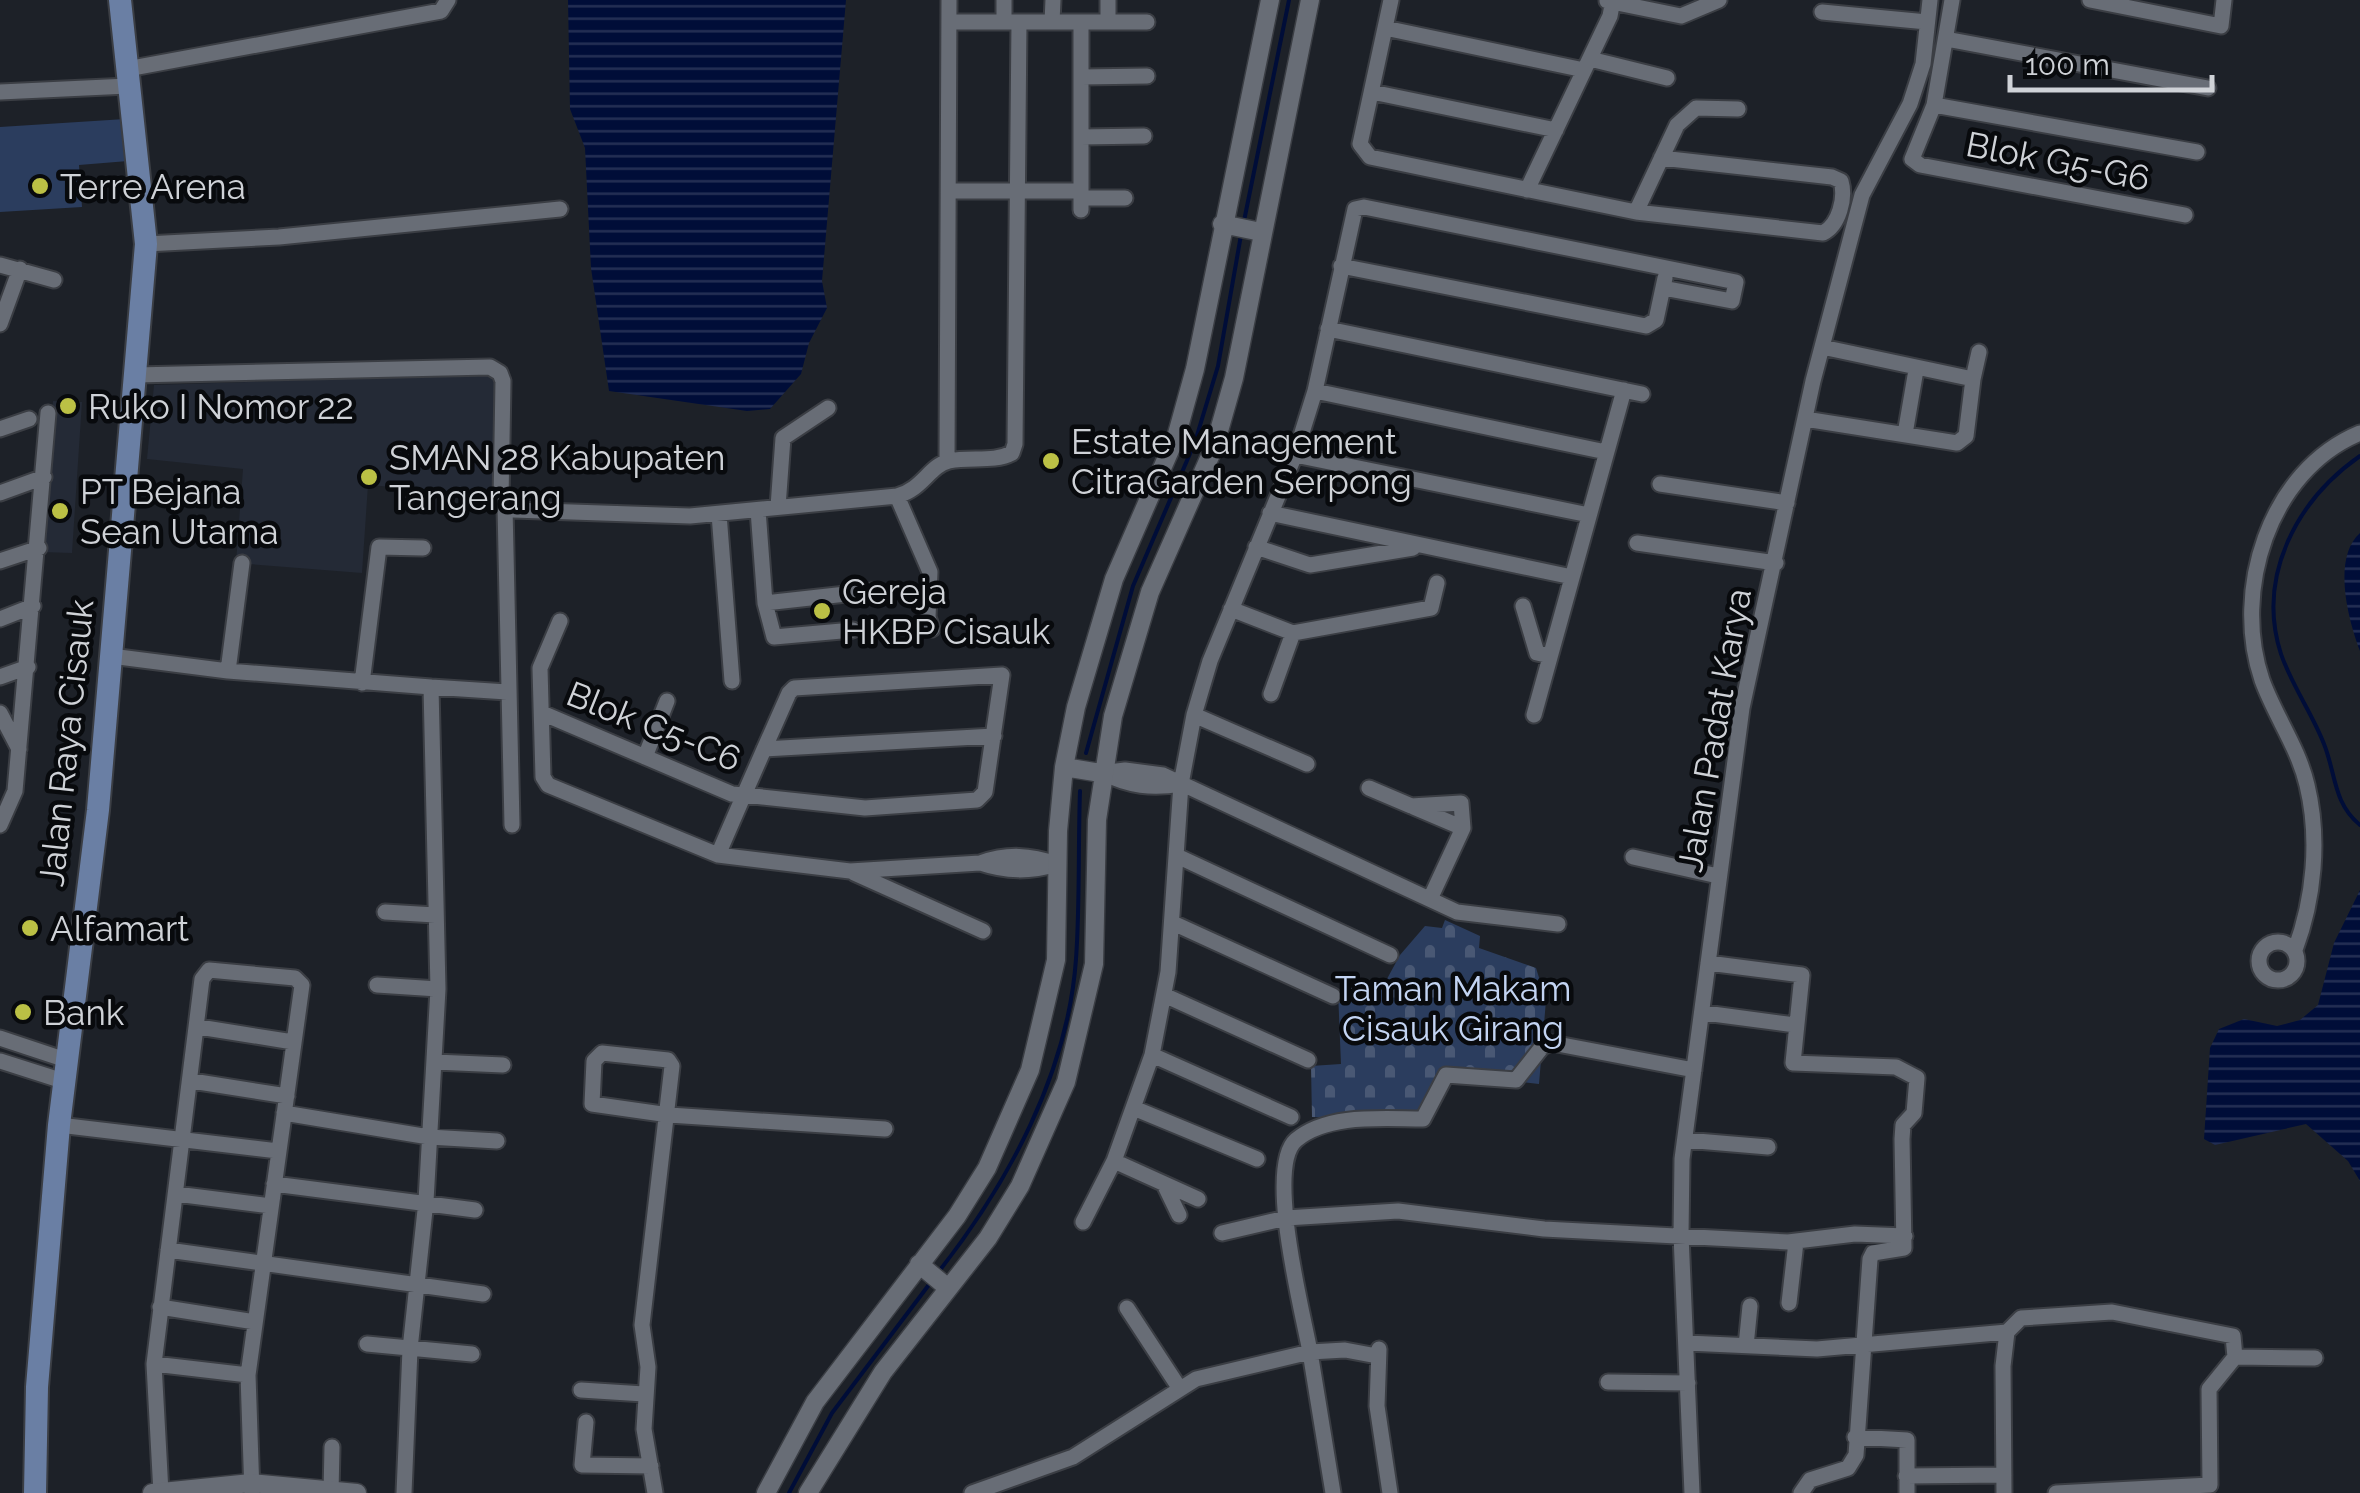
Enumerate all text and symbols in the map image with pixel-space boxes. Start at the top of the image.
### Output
scale bar [2010,30,2212,92]
text: 100 m [2025,47,2110,82]
street label: Blok G5-G6 [1963,123,2153,199]
place label: Terre Arena [60,166,246,207]
marker: Terre Arena [29,175,51,197]
place label: Ruko I Nomor 22 [88,386,354,427]
marker: Ruko I Nomor 22 [57,395,79,417]
place label: Estate Management CitraGarden Serpong [1071,421,1412,502]
place label: SMAN 28 Kabupaten Tangerang [389,437,725,518]
marker: Estate Management CitraGarden Serpong [1040,450,1062,472]
marker: SMAN 28 Kabupaten Tangerang [358,466,380,488]
place label: PT Bejana Sean Utama [80,471,279,552]
marker: PT Bejana Sean Utama [49,500,71,522]
place label: Gereja HKBP Cisauk [842,571,1051,652]
street label: Jalan Padat Karya [1669,585,1759,875]
street label: Jalan Raya Cisauk [31,597,101,888]
marker: Gereja HKBP Cisauk [811,600,833,622]
street label: Blok C5-C6 [561,673,747,779]
place label: Alfamart [50,908,189,949]
marker: Alfamart [19,917,41,939]
park label: Taman Makam Cisauk Girang [1335,968,1571,1049]
place label: Bank [43,992,125,1033]
marker: Bank [12,1001,34,1023]

